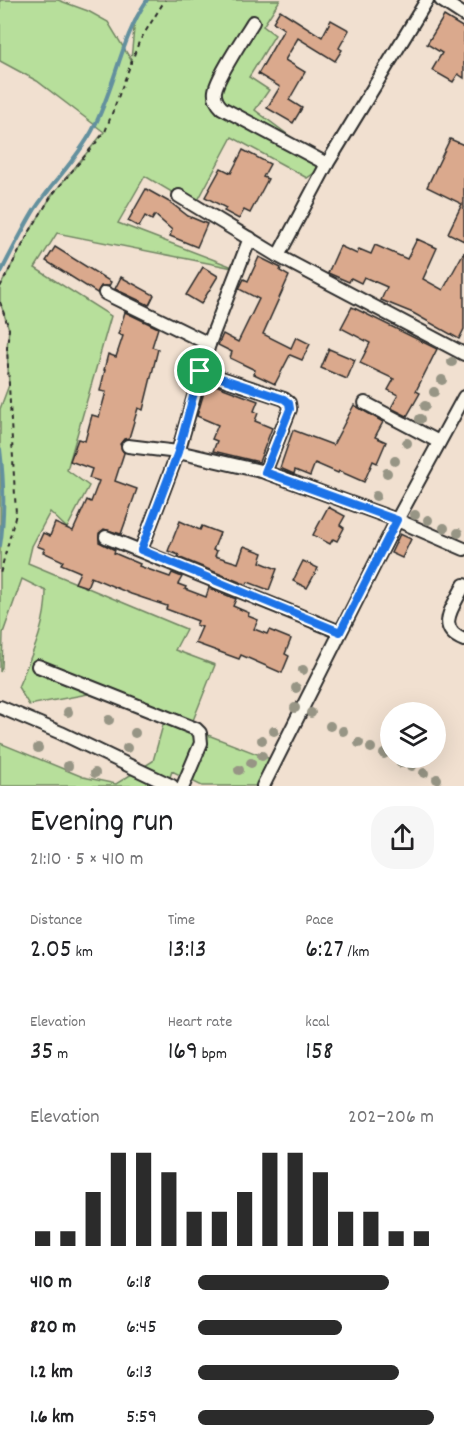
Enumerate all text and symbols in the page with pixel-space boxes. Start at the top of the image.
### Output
pin [174,345,225,396]
icon: arrive [183,354,216,387]
map controls [380,702,446,768]
button: layers [380,702,446,768]
text: Evening run [30,800,174,847]
button: share [371,806,434,869]
text: 21:10 · 5 × 410 m [30,846,144,874]
text: Distance [30,909,82,932]
text: Time [168,909,195,932]
text: Pace [305,909,334,932]
text: 2.05 [30,932,72,969]
text: 13:13 [168,932,206,969]
text: 6:27 [305,932,344,969]
text: km [72,941,93,964]
text: /km [344,941,370,964]
text: Elevation [30,1011,86,1034]
text: Heart rate [168,1011,232,1034]
text: kcal [305,1011,330,1034]
text: 35 [30,1034,54,1071]
text: 169 [168,1034,198,1071]
text: 158 [305,1034,334,1071]
text: m [54,1043,68,1066]
text: bpm [198,1043,227,1066]
text: Elevation [30,1104,100,1132]
text: 202–206 m [348,1104,434,1132]
text: 410 m [30,1269,72,1297]
text: 6:18 [126,1269,152,1297]
text: 820 m [30,1314,76,1342]
text: 6:45 [126,1314,157,1342]
text: 1.2 km [30,1359,73,1387]
text: 6:13 [126,1359,152,1387]
text: 1.6 km [30,1404,74,1432]
text: 5:59 [126,1404,157,1432]

